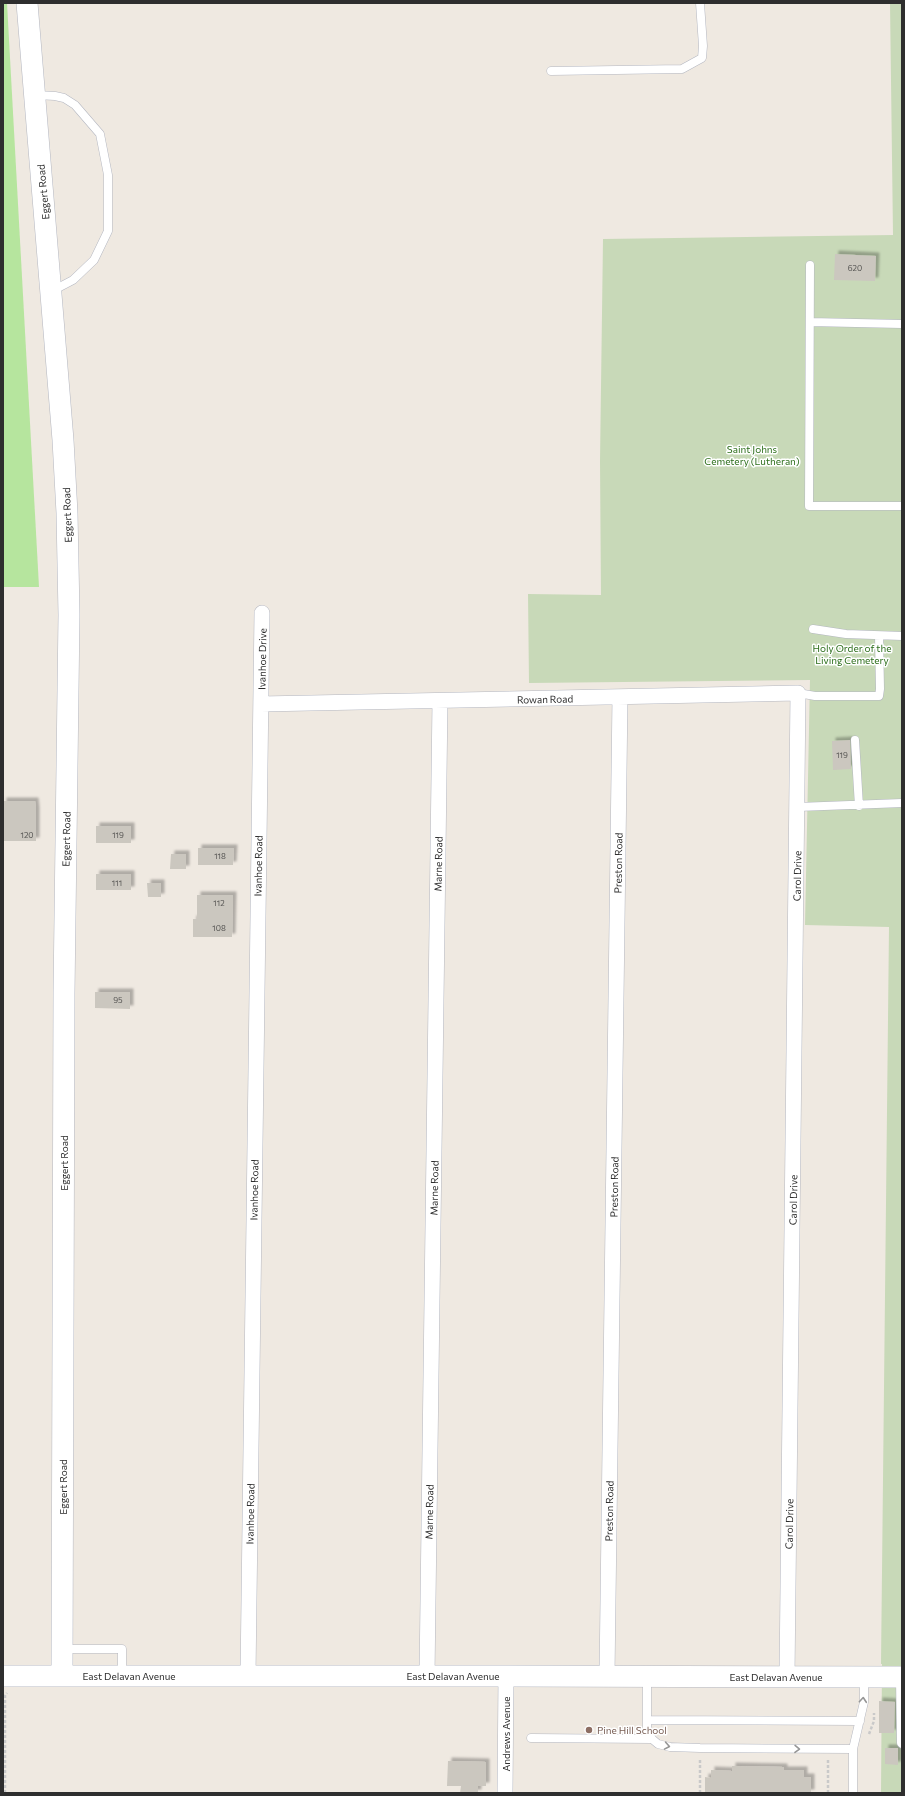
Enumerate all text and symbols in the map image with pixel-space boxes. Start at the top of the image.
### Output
street label: Eggert Road [35,164,51,220]
house number: 620 [848,263,862,273]
park label: Saint Johns Cemetery (Lutheran) [704,443,800,467]
street label: Eggert Road [60,487,74,543]
street label: Ivanhoe Drive [255,628,269,690]
park label: Holy Order of the Living Cemetery [813,642,891,666]
street label: Rowan Road [517,693,573,705]
house number: 119 [836,750,848,760]
street label: Eggert Road [60,811,72,867]
house number: 120 [20,830,34,840]
house number: 119 [112,830,124,840]
street label: Preston Road [611,832,625,894]
street label: Ivanhoe Road [251,835,265,897]
street label: Marne Road [432,836,444,892]
house number: 118 [214,851,226,861]
street label: Carol Drive [791,851,803,901]
house number: 111 [112,878,122,888]
house number: 112 [213,898,225,908]
house number: 108 [212,923,226,933]
house number: 95 [113,995,123,1005]
street label: Eggert Road [58,1135,70,1191]
street label: Preston Road [607,1156,621,1218]
street label: Ivanhoe Road [247,1159,261,1221]
street label: Marne Road [428,1160,440,1216]
street label: Carol Drive [787,1175,799,1225]
street label: Eggert Road [57,1459,69,1515]
street label: Preston Road [602,1480,616,1542]
street label: Ivanhoe Road [243,1483,257,1545]
street label: Marne Road [423,1484,435,1540]
street label: Carol Drive [783,1499,795,1549]
street label: East Delavan Avenue [82,1670,176,1682]
street label: East Delavan Avenue [406,1670,500,1682]
street label: East Delavan Avenue [729,1671,823,1683]
street label: Andrews Avenue [500,1696,512,1772]
one-way arrow [859,1697,868,1703]
place label: Pine Hill School [597,1724,667,1736]
marker: Pine Hill School [584,1725,594,1735]
one-way arrow [664,1741,670,1749]
one-way arrow [794,1745,800,1753]

